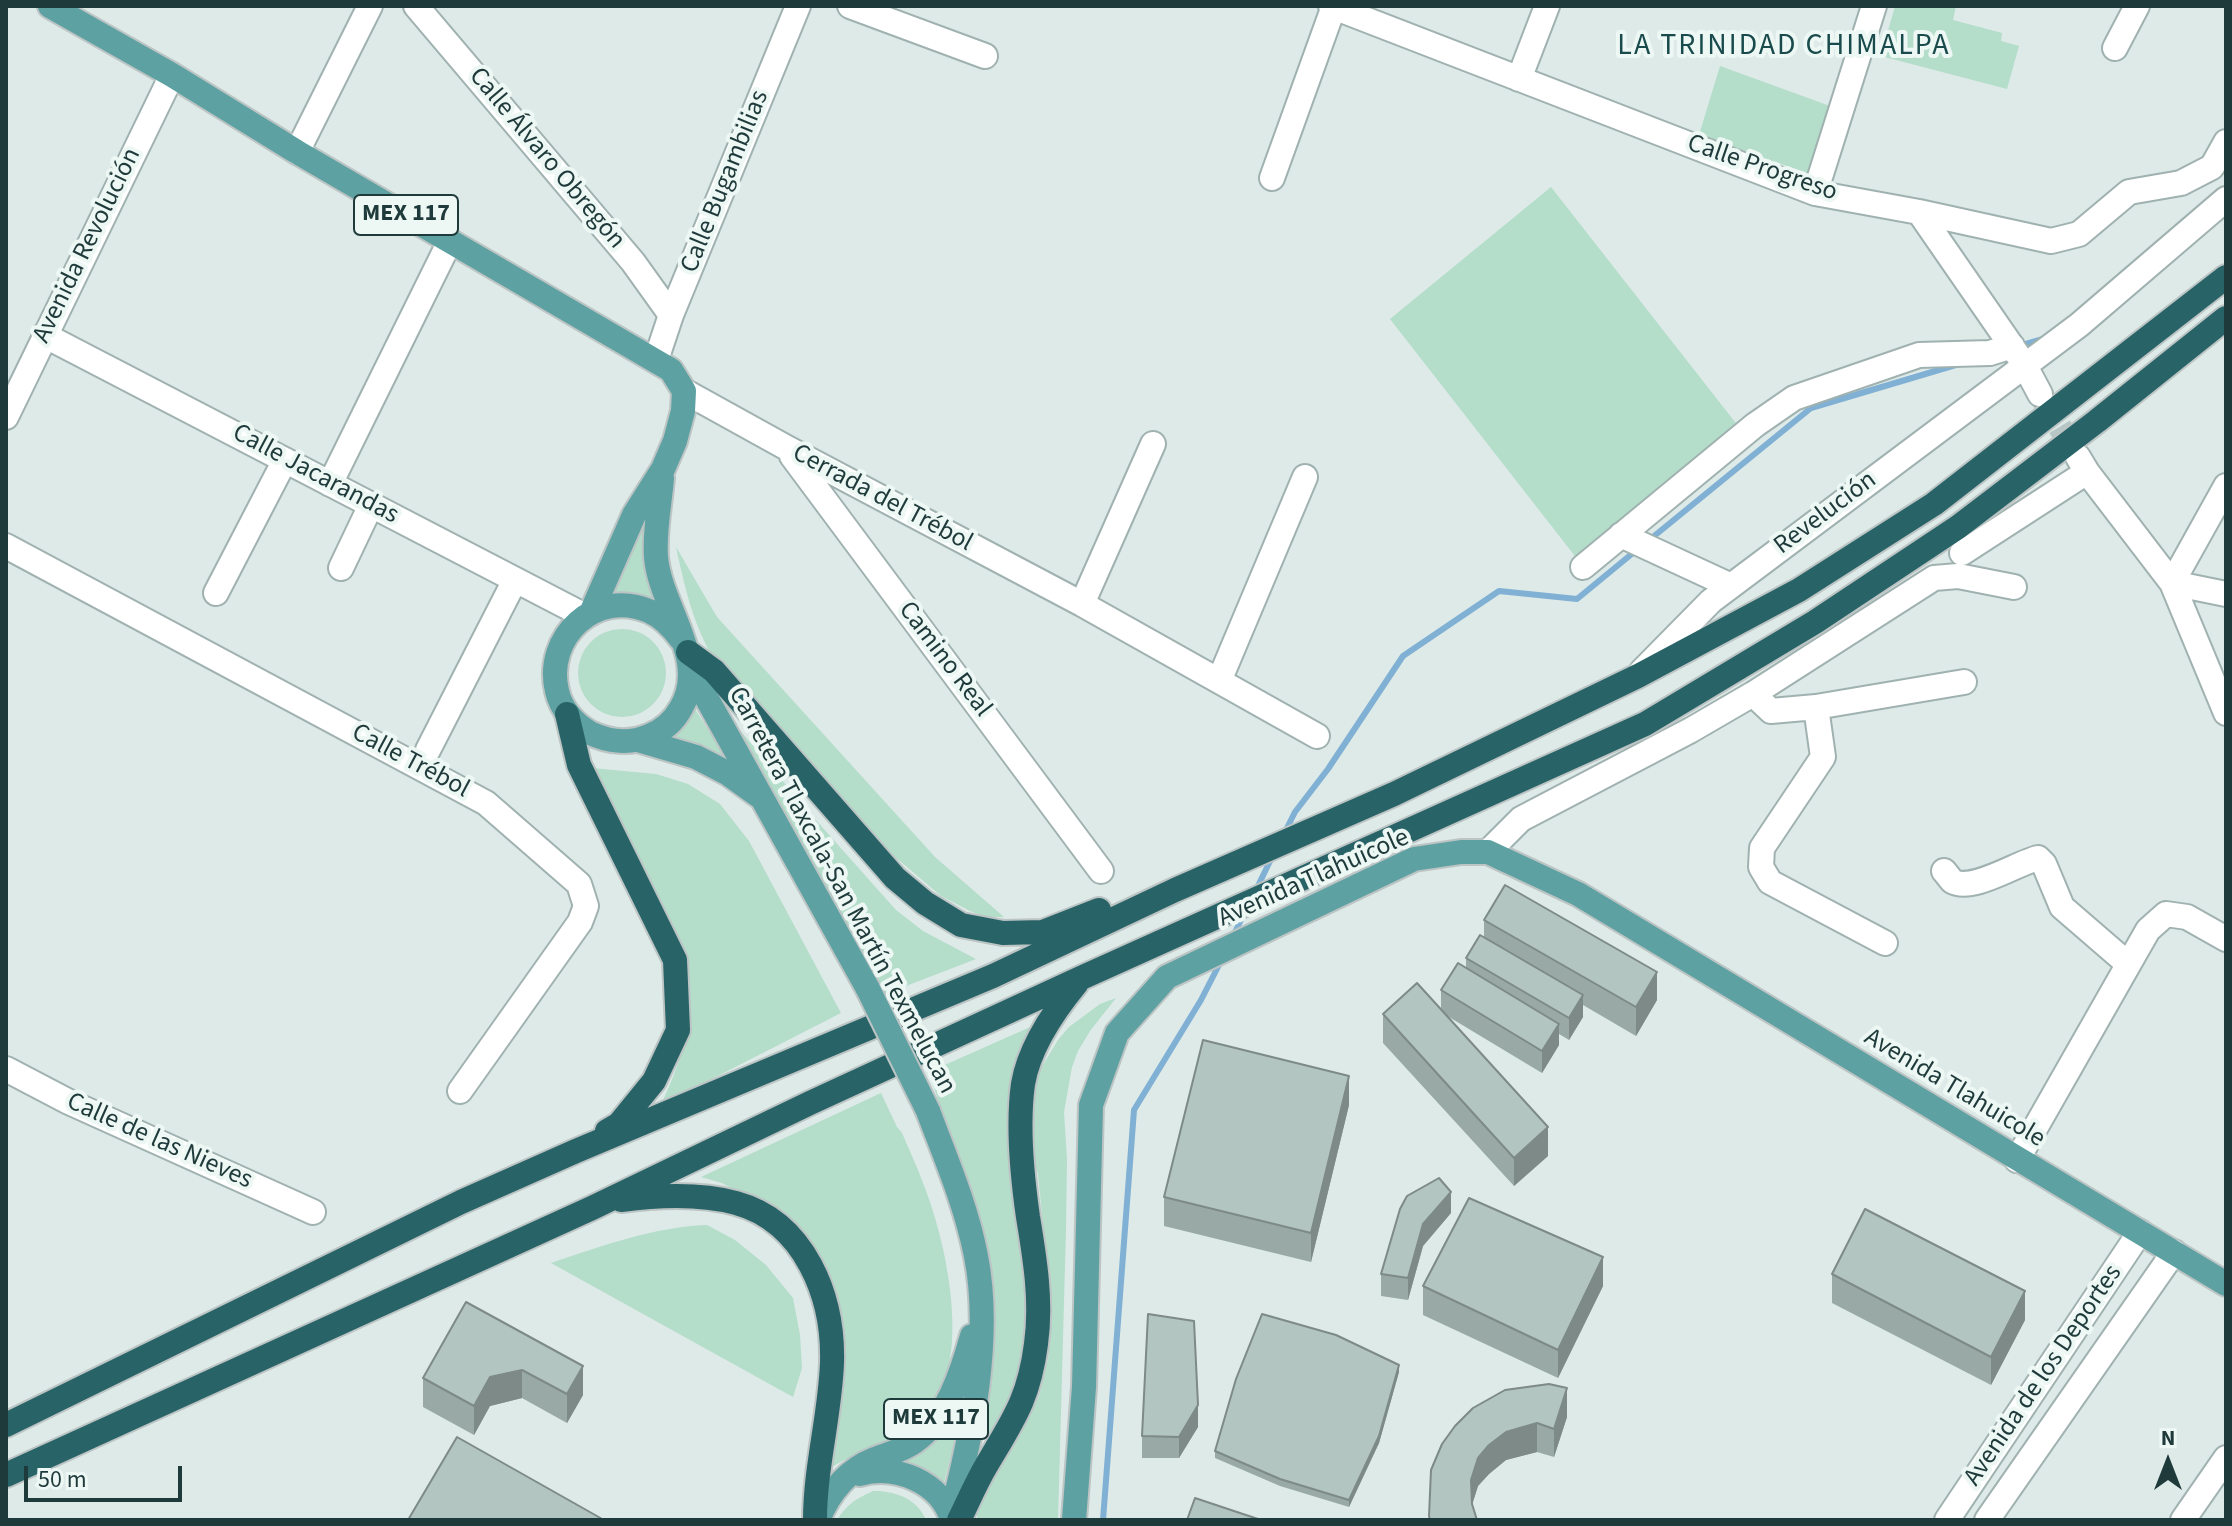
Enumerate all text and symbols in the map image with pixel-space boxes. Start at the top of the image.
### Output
district label: LA TRINIDAD CHIMALPA [1617,29,1951,65]
street label: Calle Álvaro Obregón [461,62,631,256]
street label: Calle Bugambilias [675,86,777,278]
street label: Calle Progreso [1683,129,1841,209]
street label: Avenida Revolución [27,143,149,349]
road number: MEX 117 [354,195,458,235]
street label: Calle Jacarandas [227,418,403,532]
street label: Cerrada del Trébol [787,438,977,560]
street label: Revelución [1769,465,1883,563]
street label: Camino Real [891,596,997,724]
street label: Carretera Tlaxcala-San Martín Texmelucan [720,682,962,1100]
street label: Calle Trébol [346,718,474,806]
street label: Avenida Tlahuicole [1214,823,1414,935]
street label: Avenida Tlahuicole [1858,1023,2050,1155]
street label: Calle de las Nieves [61,1087,257,1197]
street label: Avenida de los Deportes [1958,1259,2130,1493]
road number: MEX 117 [884,1399,988,1439]
north arrow [2128,1422,2208,1502]
text: N [2161,1422,2175,1454]
scale bar [28,1450,186,1500]
text: 50 m [38,1462,87,1497]

